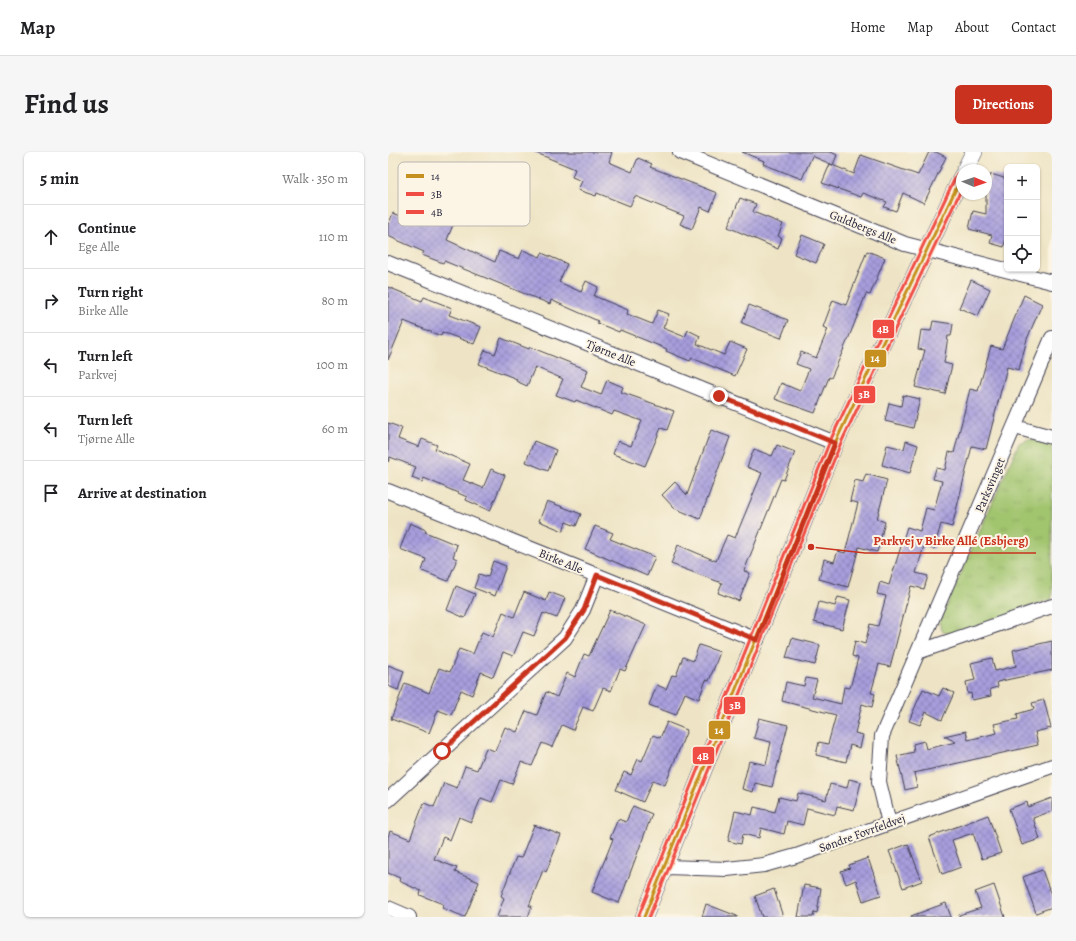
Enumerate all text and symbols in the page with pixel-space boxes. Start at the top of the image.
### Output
text: Map [20,15,55,41]
text: Home [850,18,885,37]
text: Map [907,18,933,37]
text: About [955,18,989,37]
text: Contact [1011,18,1056,37]
text: Find us [24,85,109,123]
button: Directions [955,85,1052,124]
legend [398,162,530,226]
north arrow [956,164,992,200]
map controls [1004,164,1040,272]
button: + [1004,164,1040,200]
text: 5 min [40,167,79,190]
text: 14 [431,169,440,184]
text: Walk · 350 m [282,170,348,187]
text: 3B [431,187,442,202]
button: − [1004,200,1040,236]
text: 4B [431,205,443,220]
street label: Guldbergs Alle [827,206,899,248]
text: Continue [78,218,136,238]
icon: ahead [40,226,62,248]
text: 110 m [319,228,348,245]
button: locate [1004,236,1040,272]
text: Ege Alle [78,238,120,255]
text: Turn right [78,282,143,302]
icon: right [40,290,62,312]
text: 80 m [321,292,348,309]
text: Birke Alle [78,302,128,319]
line badge: 4B [872,319,895,339]
text: 4B [877,322,889,337]
street label: Tjørne Alle [584,336,638,370]
text: Turn left [78,346,133,366]
line badge: 14 [864,349,887,368]
text: 14 [870,351,880,366]
icon: left [40,354,62,376]
text: 100 m [316,356,348,373]
text: Parkvej [78,366,117,383]
line badge: 3B [853,385,876,404]
route end [710,387,728,405]
text: 3B [858,387,870,402]
text: Turn left [78,410,133,430]
icon: left [40,418,62,440]
text: 60 m [322,420,348,437]
text: Tjørne Alle [78,430,135,447]
street label: Parksvinget [971,455,1009,515]
icon: arrive [40,482,62,504]
text: Arrive at destination [78,483,207,503]
callout: Parkvej v Birke Allé (Esbjerg) [865,528,1036,553]
text: Parkvej v Birke Allé (Esbjerg) [873,532,1029,549]
street label: Birke Alle [536,545,586,577]
line badge: 3B [723,696,746,715]
text: 3B [729,698,741,713]
line badge: 14 [708,720,731,740]
text: 14 [714,723,724,738]
route start [433,742,451,760]
line badge: 4B [692,746,715,765]
text: 4B [697,749,709,764]
street label: Søndre Fovrfeldvej [817,810,907,856]

